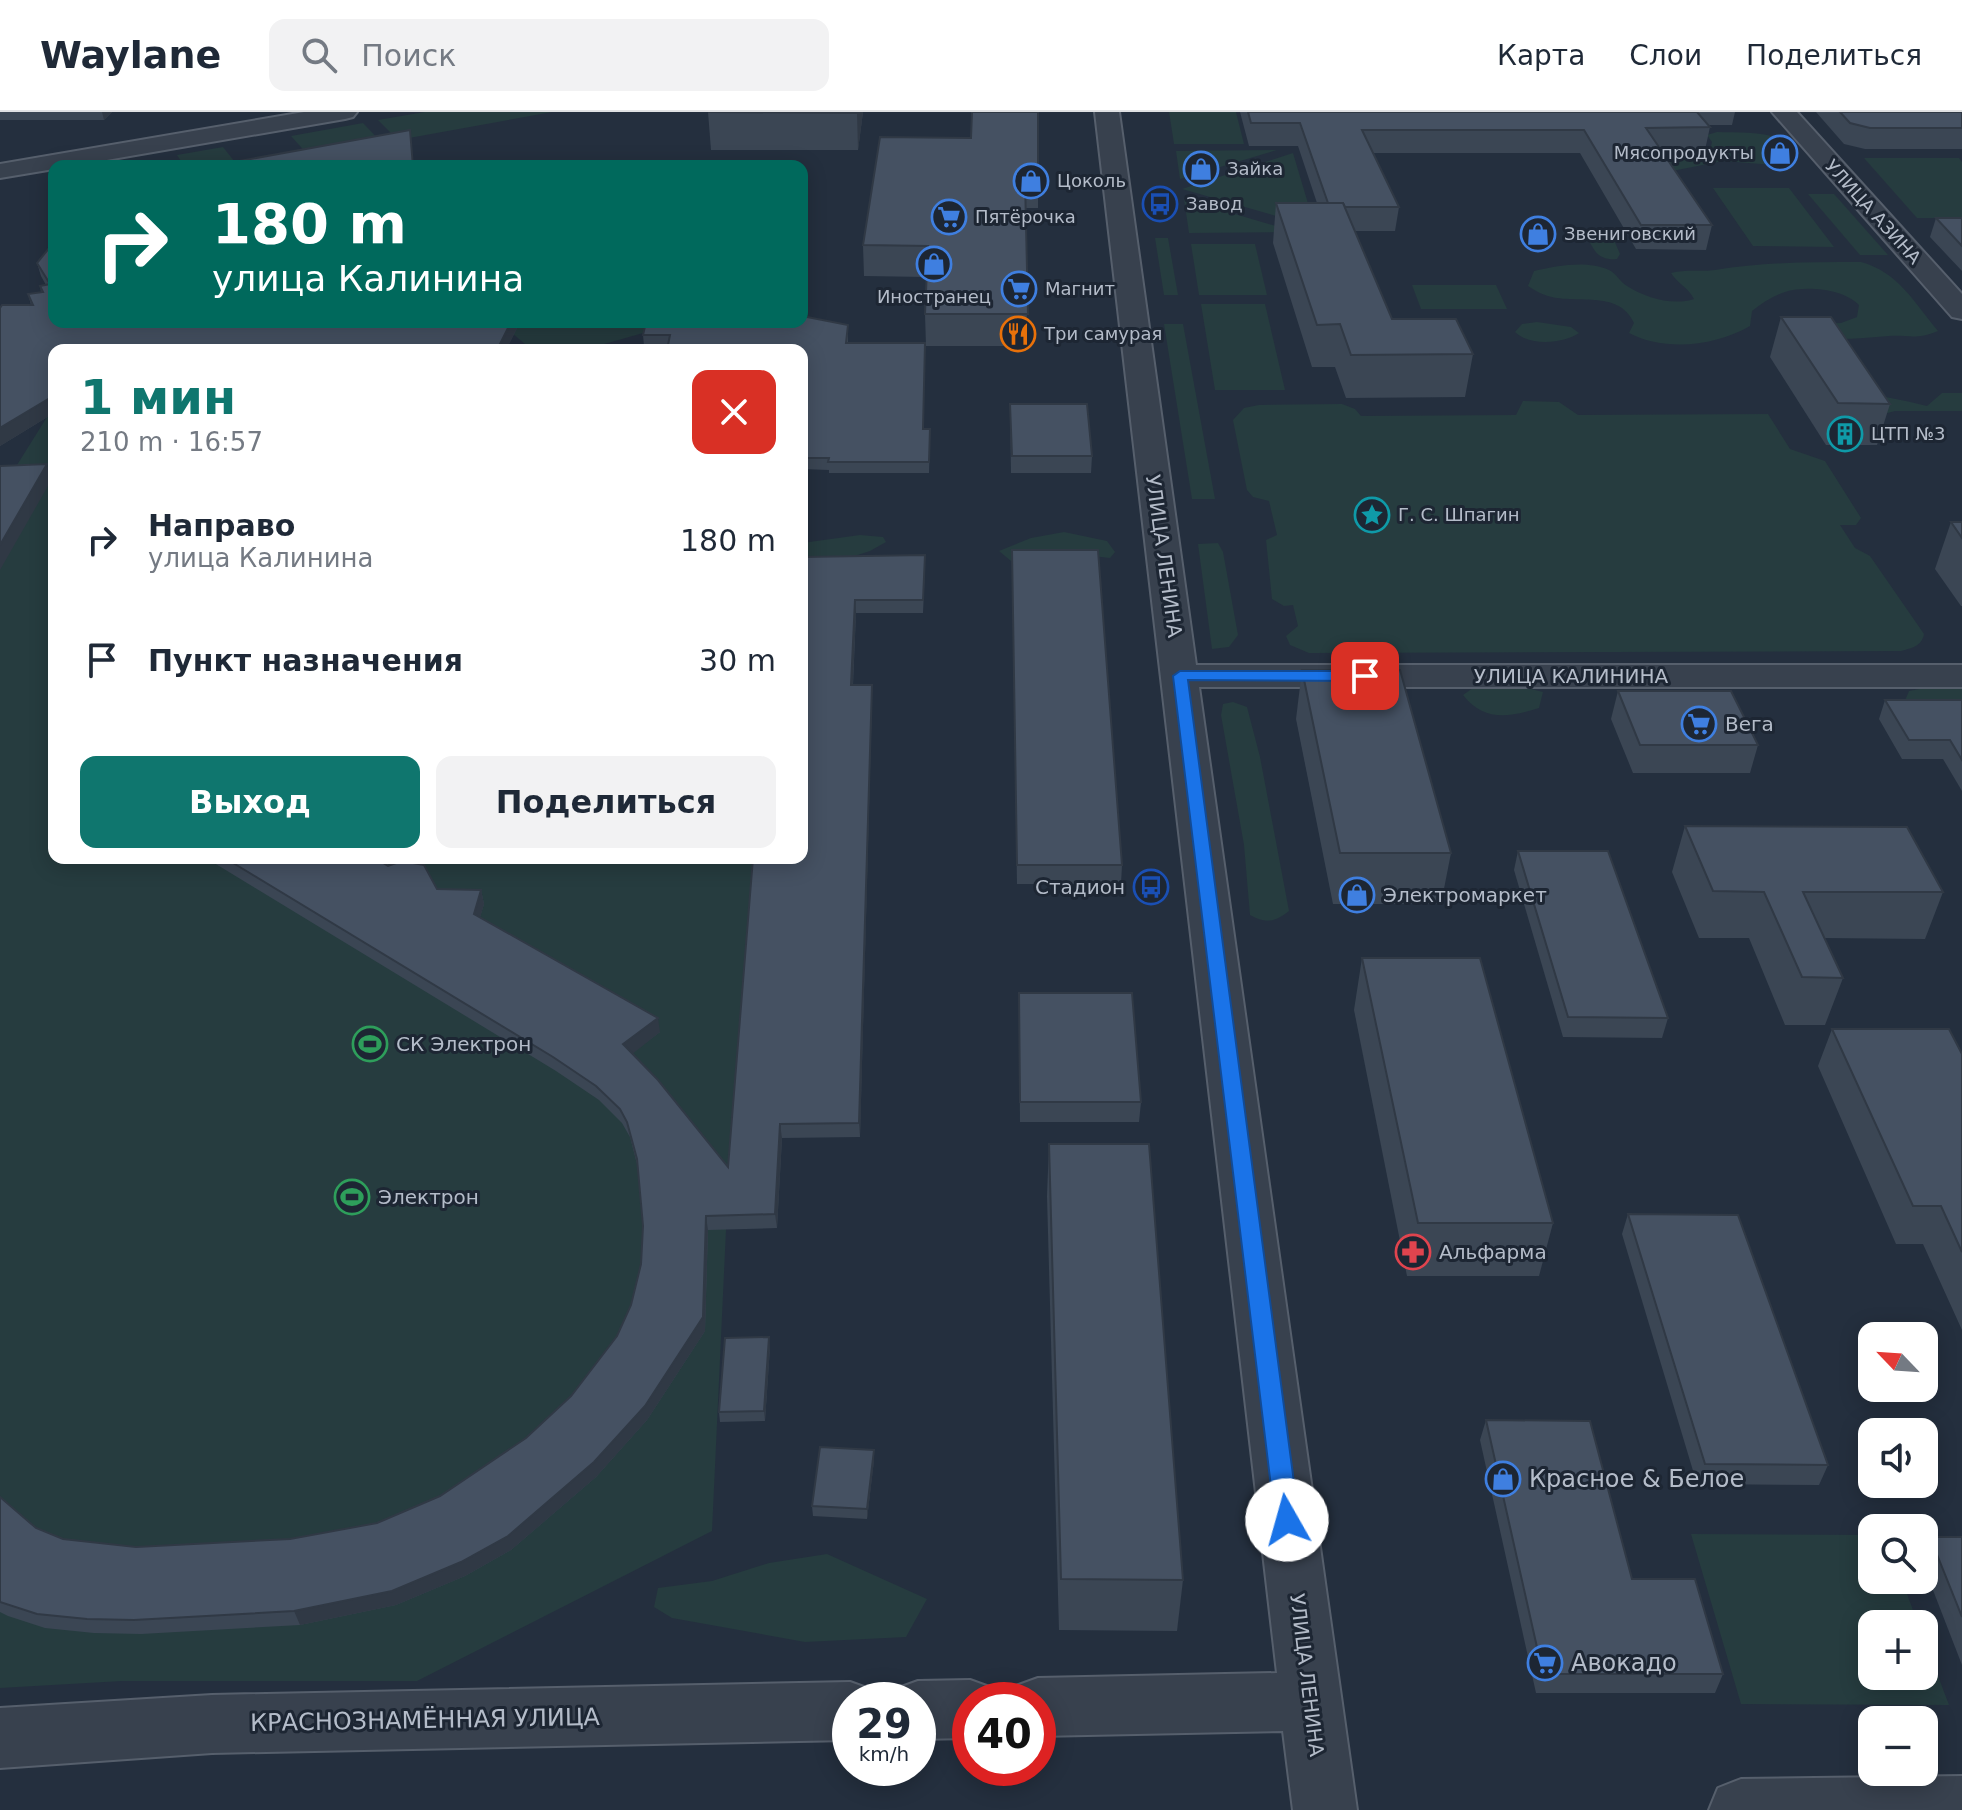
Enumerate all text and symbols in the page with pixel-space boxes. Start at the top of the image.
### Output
search box [269,19,829,91]
text: Waylane [40,33,221,77]
icon: search [297,33,341,77]
text: Поиск [361,38,456,73]
text: Карта [1497,39,1585,72]
text: Слои [1629,39,1702,72]
text: Поделиться [1746,39,1922,72]
shop icon: Мясопродукты [1761,134,1799,172]
place label: Мясопродукты [1614,142,1754,163]
shop icon: Зайка [1182,150,1220,188]
street label: УЛИЦА АЗИНА [1821,155,1926,269]
place label: Зайка [1227,158,1283,179]
shop icon: Цоколь [1012,162,1050,200]
place label: Цоколь [1057,170,1126,191]
bus stop icon: Завод [1141,185,1179,223]
text: 180 m [212,191,407,256]
icon: right [80,192,184,296]
place label: Завод [1186,193,1243,214]
supermarket icon: Пятёрочка [930,198,968,236]
place label: Пятёрочка [975,206,1076,227]
shop icon: Звениговский [1519,215,1557,253]
place label: Звениговский [1564,223,1696,244]
shop icon: Иностранец [915,245,953,283]
text: улица Калинина [212,258,524,299]
supermarket icon: Магнит [1000,270,1038,308]
place label: Магнит [1045,278,1115,299]
place label: Иностранец [877,286,991,307]
restaurant icon: Три самурая [999,315,1037,353]
place label: Три самурая [1043,323,1162,344]
text: 1 мин [80,369,236,425]
button: close [692,370,776,454]
building icon: ЦТП №3 [1826,415,1864,453]
place label: ЦТП №3 [1871,423,1945,444]
text: 210 m · 16:57 [80,427,263,457]
street label: УЛИЦА ЛЕНИНА [1141,473,1187,639]
place icon: Г. С. Шпагин [1353,496,1391,534]
place label: Г. С. Шпагин [1398,504,1519,525]
text: Направо [148,508,295,543]
icon: right [80,518,124,562]
text: 180 m [680,523,776,558]
text: улица Калинина [148,543,374,573]
icon: arrive [80,638,124,682]
pin [1331,642,1399,710]
text: Пункт назначения [148,643,463,678]
text: 30 m [699,643,776,678]
icon: arrive [1343,654,1387,698]
street label: УЛИЦА КАЛИНИНА [1474,664,1668,688]
supermarket icon: Вега [1680,705,1718,743]
place label: Вега [1725,712,1774,736]
button: Выход [80,756,420,848]
button: Поделиться [436,756,776,848]
bus stop icon: Стадион [1132,868,1170,906]
place label: Стадион [1035,875,1125,899]
shop icon: Электромаркет [1338,876,1376,914]
place label: Электромаркет [1383,883,1547,907]
sports icon: СК Электрон [351,1025,389,1063]
place label: СК Электрон [396,1032,531,1056]
sports icon: Электрон [333,1178,371,1216]
place label: Электрон [378,1185,479,1209]
pharmacy icon: Альфарма [1394,1233,1432,1271]
place label: Альфарма [1439,1240,1547,1264]
north arrow [1858,1322,1938,1402]
map controls [1858,1322,1938,1786]
button: sound [1858,1418,1938,1498]
shop icon: Красное & Белое [1484,1460,1522,1498]
place label: Красное & Белое [1529,1465,1744,1493]
position arrow [1245,1478,1329,1562]
button: search [1858,1514,1938,1594]
street label: УЛИЦА ЛЕНИНА [1285,1592,1329,1758]
button: + [1858,1610,1938,1690]
supermarket icon: Авокадо [1526,1644,1564,1682]
place label: Авокадо [1571,1649,1677,1677]
speed limit sign: 40 [952,1682,1056,1786]
text: 29 [856,1701,912,1747]
street label: КРАСНОЗНАМЁННАЯ УЛИЦА [250,1702,601,1737]
button: − [1858,1706,1938,1786]
text: km/h [859,1742,909,1766]

